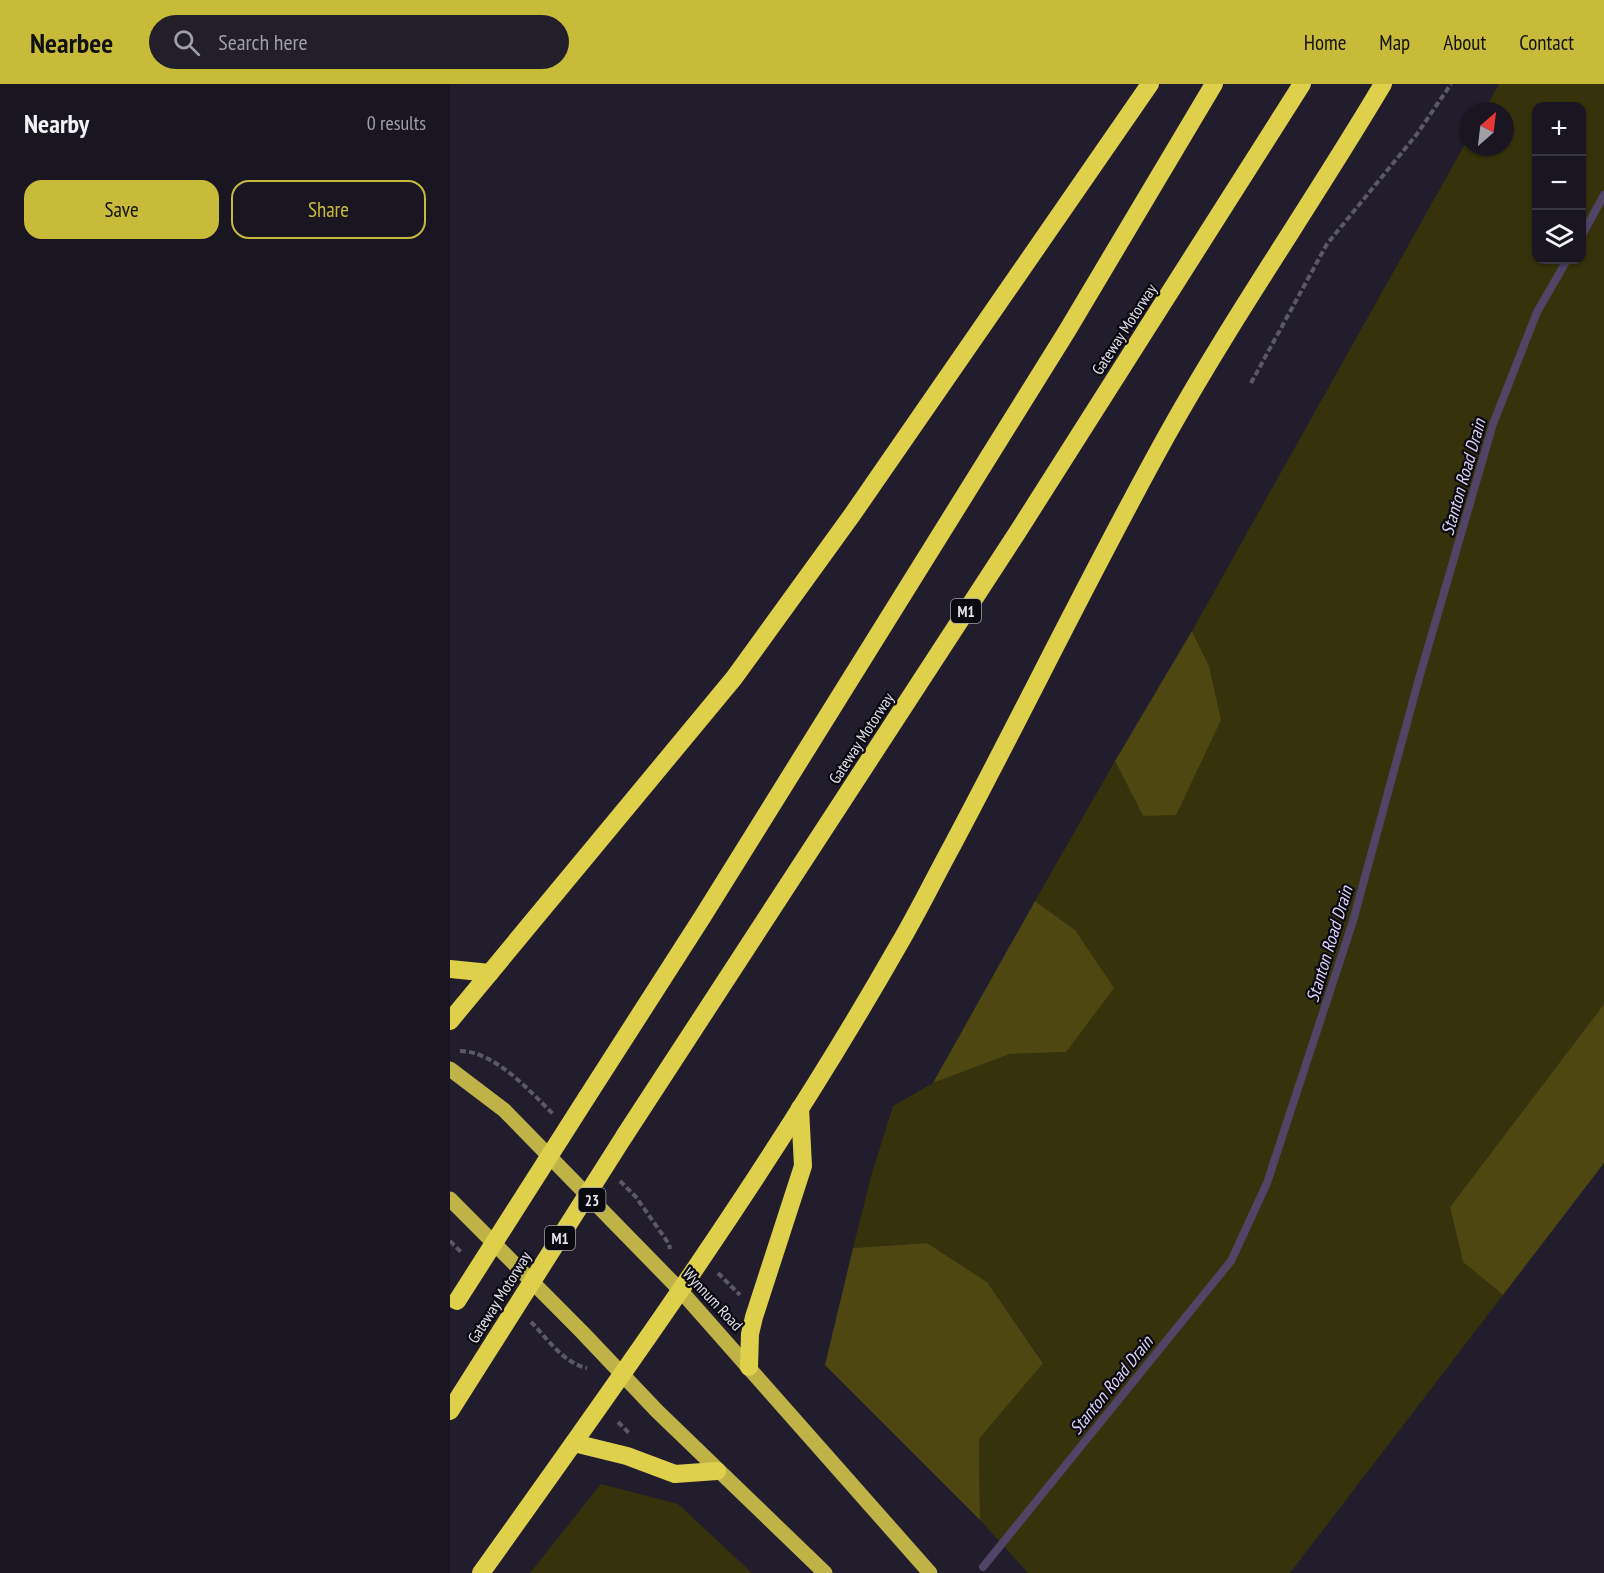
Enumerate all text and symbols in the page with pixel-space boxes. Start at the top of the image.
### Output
search box [149,15,569,69]
text: Nearbee [30,24,113,61]
icon: search [170,26,203,59]
text: Search here [218,28,308,56]
text: Home [1304,29,1346,56]
text: Map [1379,29,1410,56]
text: About [1443,29,1486,56]
text: Contact [1519,29,1574,56]
north arrow [1460,102,1514,156]
map controls [1532,102,1586,264]
button: + [1532,102,1586,156]
text: Nearby [24,107,89,140]
text: 0 results [367,110,426,136]
button: − [1532,156,1586,210]
button: Save [24,180,219,239]
button: Share [231,180,426,239]
button: layers [1532,210,1586,264]
street label: Gateway Motorway [1087,280,1161,378]
water label: Stanton Road Drain [1435,415,1491,538]
road number: M1 [951,599,981,623]
street label: Gateway Motorway [824,689,898,787]
water label: Stanton Road Drain [1300,882,1358,1005]
road number: 23 [578,1188,606,1212]
road number: M1 [545,1226,575,1250]
street label: Gateway Motorway [463,1247,535,1347]
street label: Wynnum Road [679,1263,747,1335]
water label: Stanton Road Drain [1064,1330,1158,1439]

